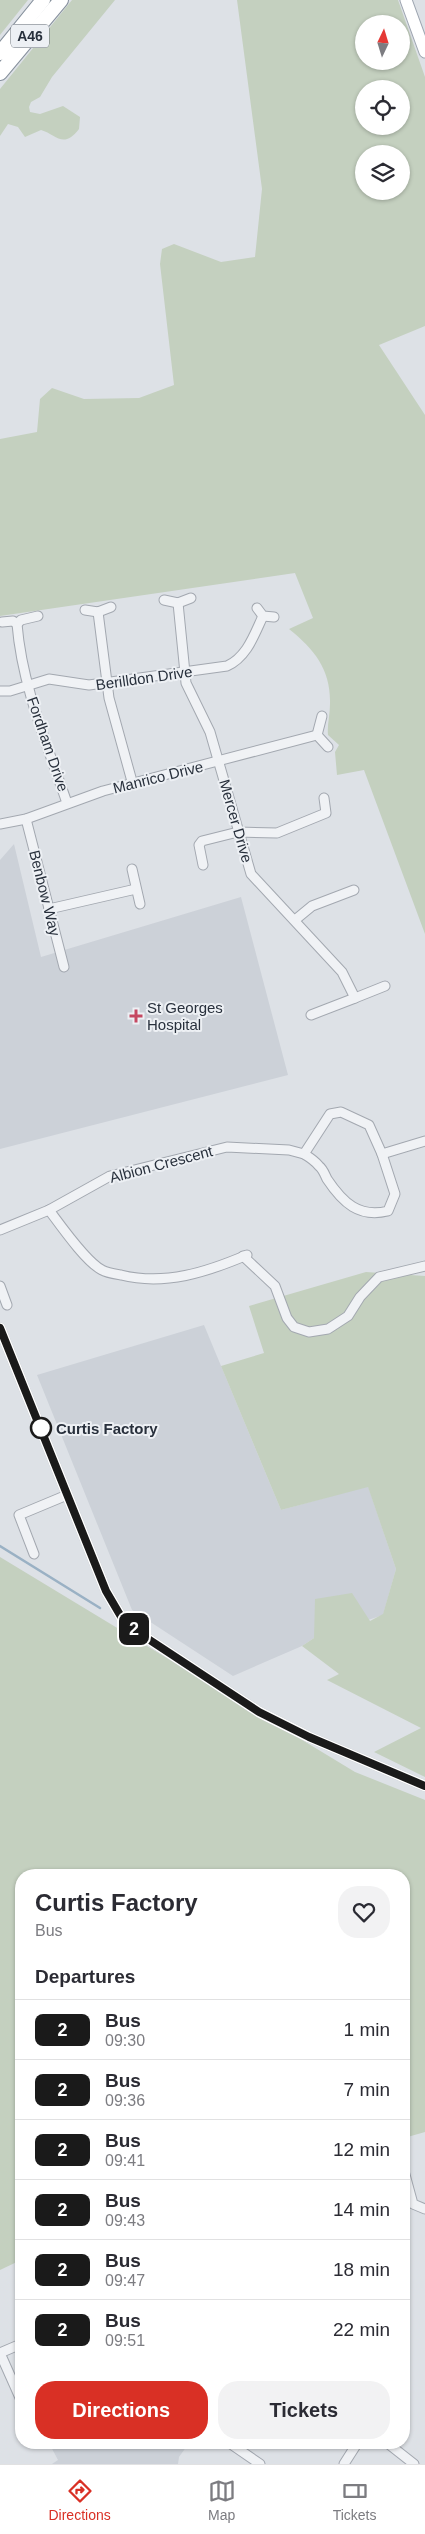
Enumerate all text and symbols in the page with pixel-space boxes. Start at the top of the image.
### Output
north arrow [355,15,410,70]
map controls [355,15,410,200]
road number: A46 [11,24,49,48]
button: locate [355,80,410,135]
button: layers [355,145,410,200]
street label: Berilldon Drive [95,663,193,693]
street label: Fordham Drive [24,694,72,794]
street label: Manrico Drive [111,758,205,796]
street label: Mercer Drive [216,777,256,865]
street label: Benbow Way [26,848,64,938]
place label: St Georges Hospital [147,999,223,1033]
marker: St Georges Hospital [129,1009,143,1023]
street label: Albion Crescent [108,1142,215,1186]
marker: Curtis Factory [30,1417,52,1439]
place label: Curtis Factory [56,1420,158,1437]
line badge: 2 [118,1613,150,1645]
text: 2 [129,1619,139,1639]
button: heart [338,1886,390,1938]
text: Curtis Factory [35,1889,198,1916]
text: Bus [35,1922,63,1939]
text: Departures [35,1966,135,1987]
text: Bus [105,2010,141,2031]
text: 1 min [344,2019,390,2040]
text: 2 [57,2020,68,2040]
text: 09:30 [105,2032,145,2049]
text: Bus [105,2070,141,2091]
text: 7 min [344,2079,390,2100]
text: 2 [57,2080,68,2100]
text: 09:36 [105,2092,145,2109]
text: Bus [105,2130,141,2151]
text: 12 min [333,2139,390,2160]
text: 2 [57,2140,68,2160]
text: 09:41 [105,2152,145,2169]
text: Bus [105,2190,141,2211]
text: 14 min [333,2199,390,2220]
text: 2 [57,2200,68,2220]
text: 09:43 [105,2212,145,2229]
text: Bus [105,2250,141,2271]
text: 18 min [333,2259,390,2280]
text: 2 [57,2260,68,2280]
text: 09:47 [105,2272,145,2289]
text: Bus [105,2310,141,2331]
text: 22 min [333,2319,390,2340]
text: 2 [57,2320,68,2340]
text: 09:51 [105,2332,145,2349]
button: Directions [35,2381,208,2439]
button: Tickets [218,2381,390,2439]
tab: Directions [48,2477,111,2523]
tab: Map [208,2477,236,2523]
tab: Tickets [333,2477,377,2523]

